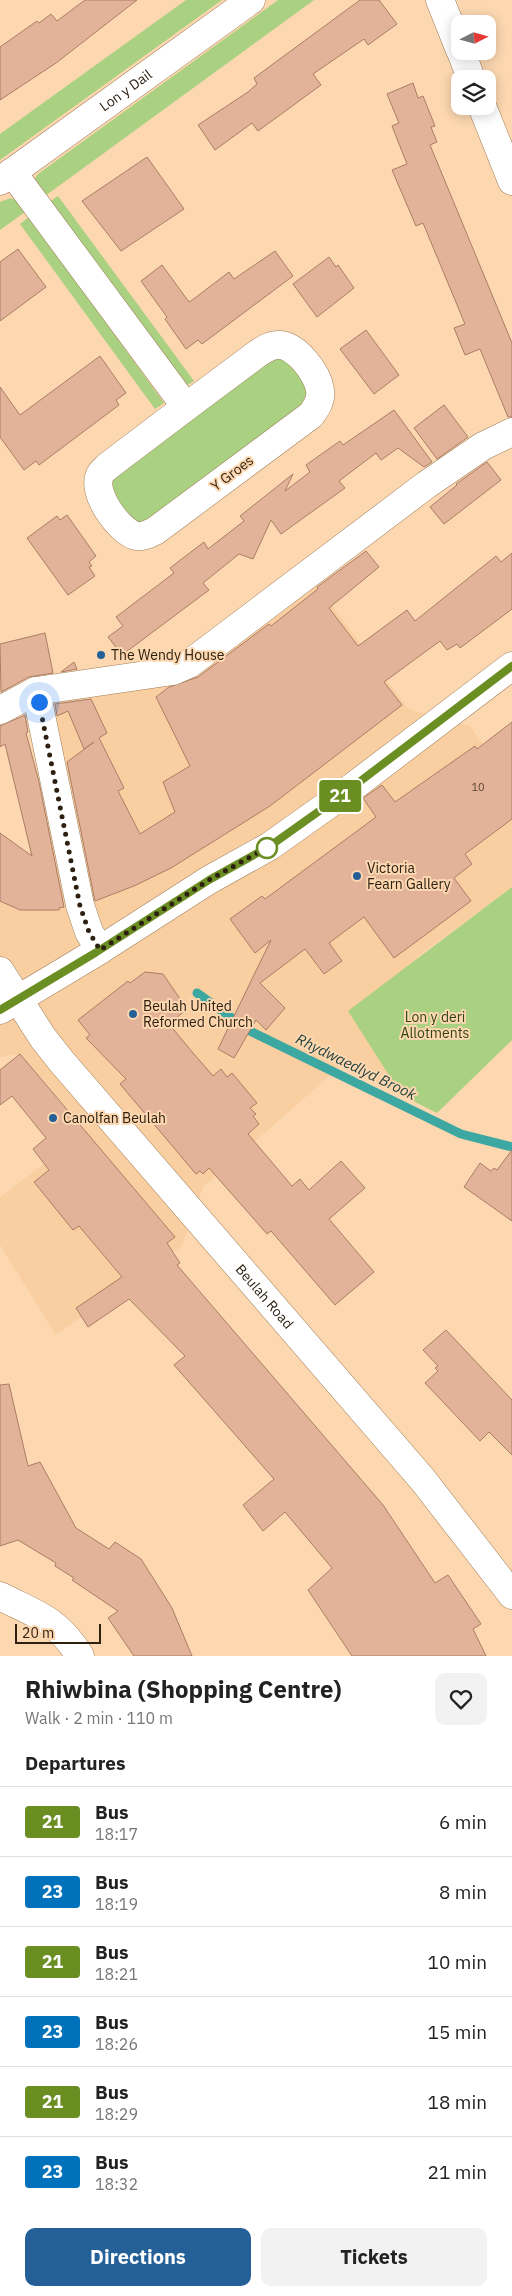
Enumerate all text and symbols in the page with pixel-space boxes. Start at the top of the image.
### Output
north arrow [451,15,496,60]
map controls [451,15,496,115]
street label: Lon y Dail [96,65,156,115]
button: layers [451,70,496,115]
street label: Y Groes [207,451,257,495]
place label: The Wendy House [111,646,225,664]
marker: The Wendy House [95,649,107,661]
your location [27,690,52,715]
line badge: 21 [318,780,362,812]
house number: 10 [471,780,485,794]
text: 21 [329,784,351,807]
unlabelled marker [256,837,278,859]
place label: Victoria Fearn Gallery [367,859,451,893]
marker: Victoria Fearn Gallery [351,870,363,882]
place label: Beulah United Reformed Church [143,997,253,1031]
marker: Beulah United Reformed Church [127,1008,139,1020]
park label: Lon y deri Allotments [401,1008,470,1042]
water label: Rhydwaedlyd Brook [293,1029,420,1104]
place label: Canolfan Beulah [63,1109,166,1127]
marker: Canolfan Beulah [47,1112,59,1124]
street label: Beulah Road [232,1260,297,1332]
scale bar [15,1621,101,1644]
text: 20 m [22,1624,54,1642]
text: Rhiwbina (Shopping Centre) [25,1673,342,1705]
button: heart [435,1673,487,1725]
text: Walk · 2 min · 110 m [25,1708,173,1728]
text: Departures [25,1751,125,1775]
text: Bus [95,1800,129,1824]
text: 21 [42,1810,63,1833]
text: 6 min [439,1810,487,1834]
text: 18:17 [95,1824,138,1844]
text: Bus [95,1870,129,1894]
text: 23 [42,1880,63,1903]
text: 8 min [439,1880,487,1904]
text: 18:19 [95,1894,138,1914]
text: Bus [95,1940,129,1964]
text: 21 [42,1950,63,1973]
text: 10 min [428,1950,487,1974]
text: 18:21 [95,1964,138,1984]
text: Bus [95,2010,129,2034]
text: 23 [42,2020,63,2043]
text: 15 min [428,2020,487,2044]
text: 18:26 [95,2034,138,2054]
text: Bus [95,2080,129,2104]
text: 21 [42,2090,63,2113]
text: 18 min [428,2090,487,2114]
text: 18:29 [95,2104,138,2124]
text: Bus [95,2150,129,2174]
text: 23 [42,2160,63,2183]
text: 21 min [428,2160,487,2184]
text: 18:32 [95,2174,138,2194]
button: Directions [25,2228,251,2286]
button: Tickets [261,2228,487,2286]

